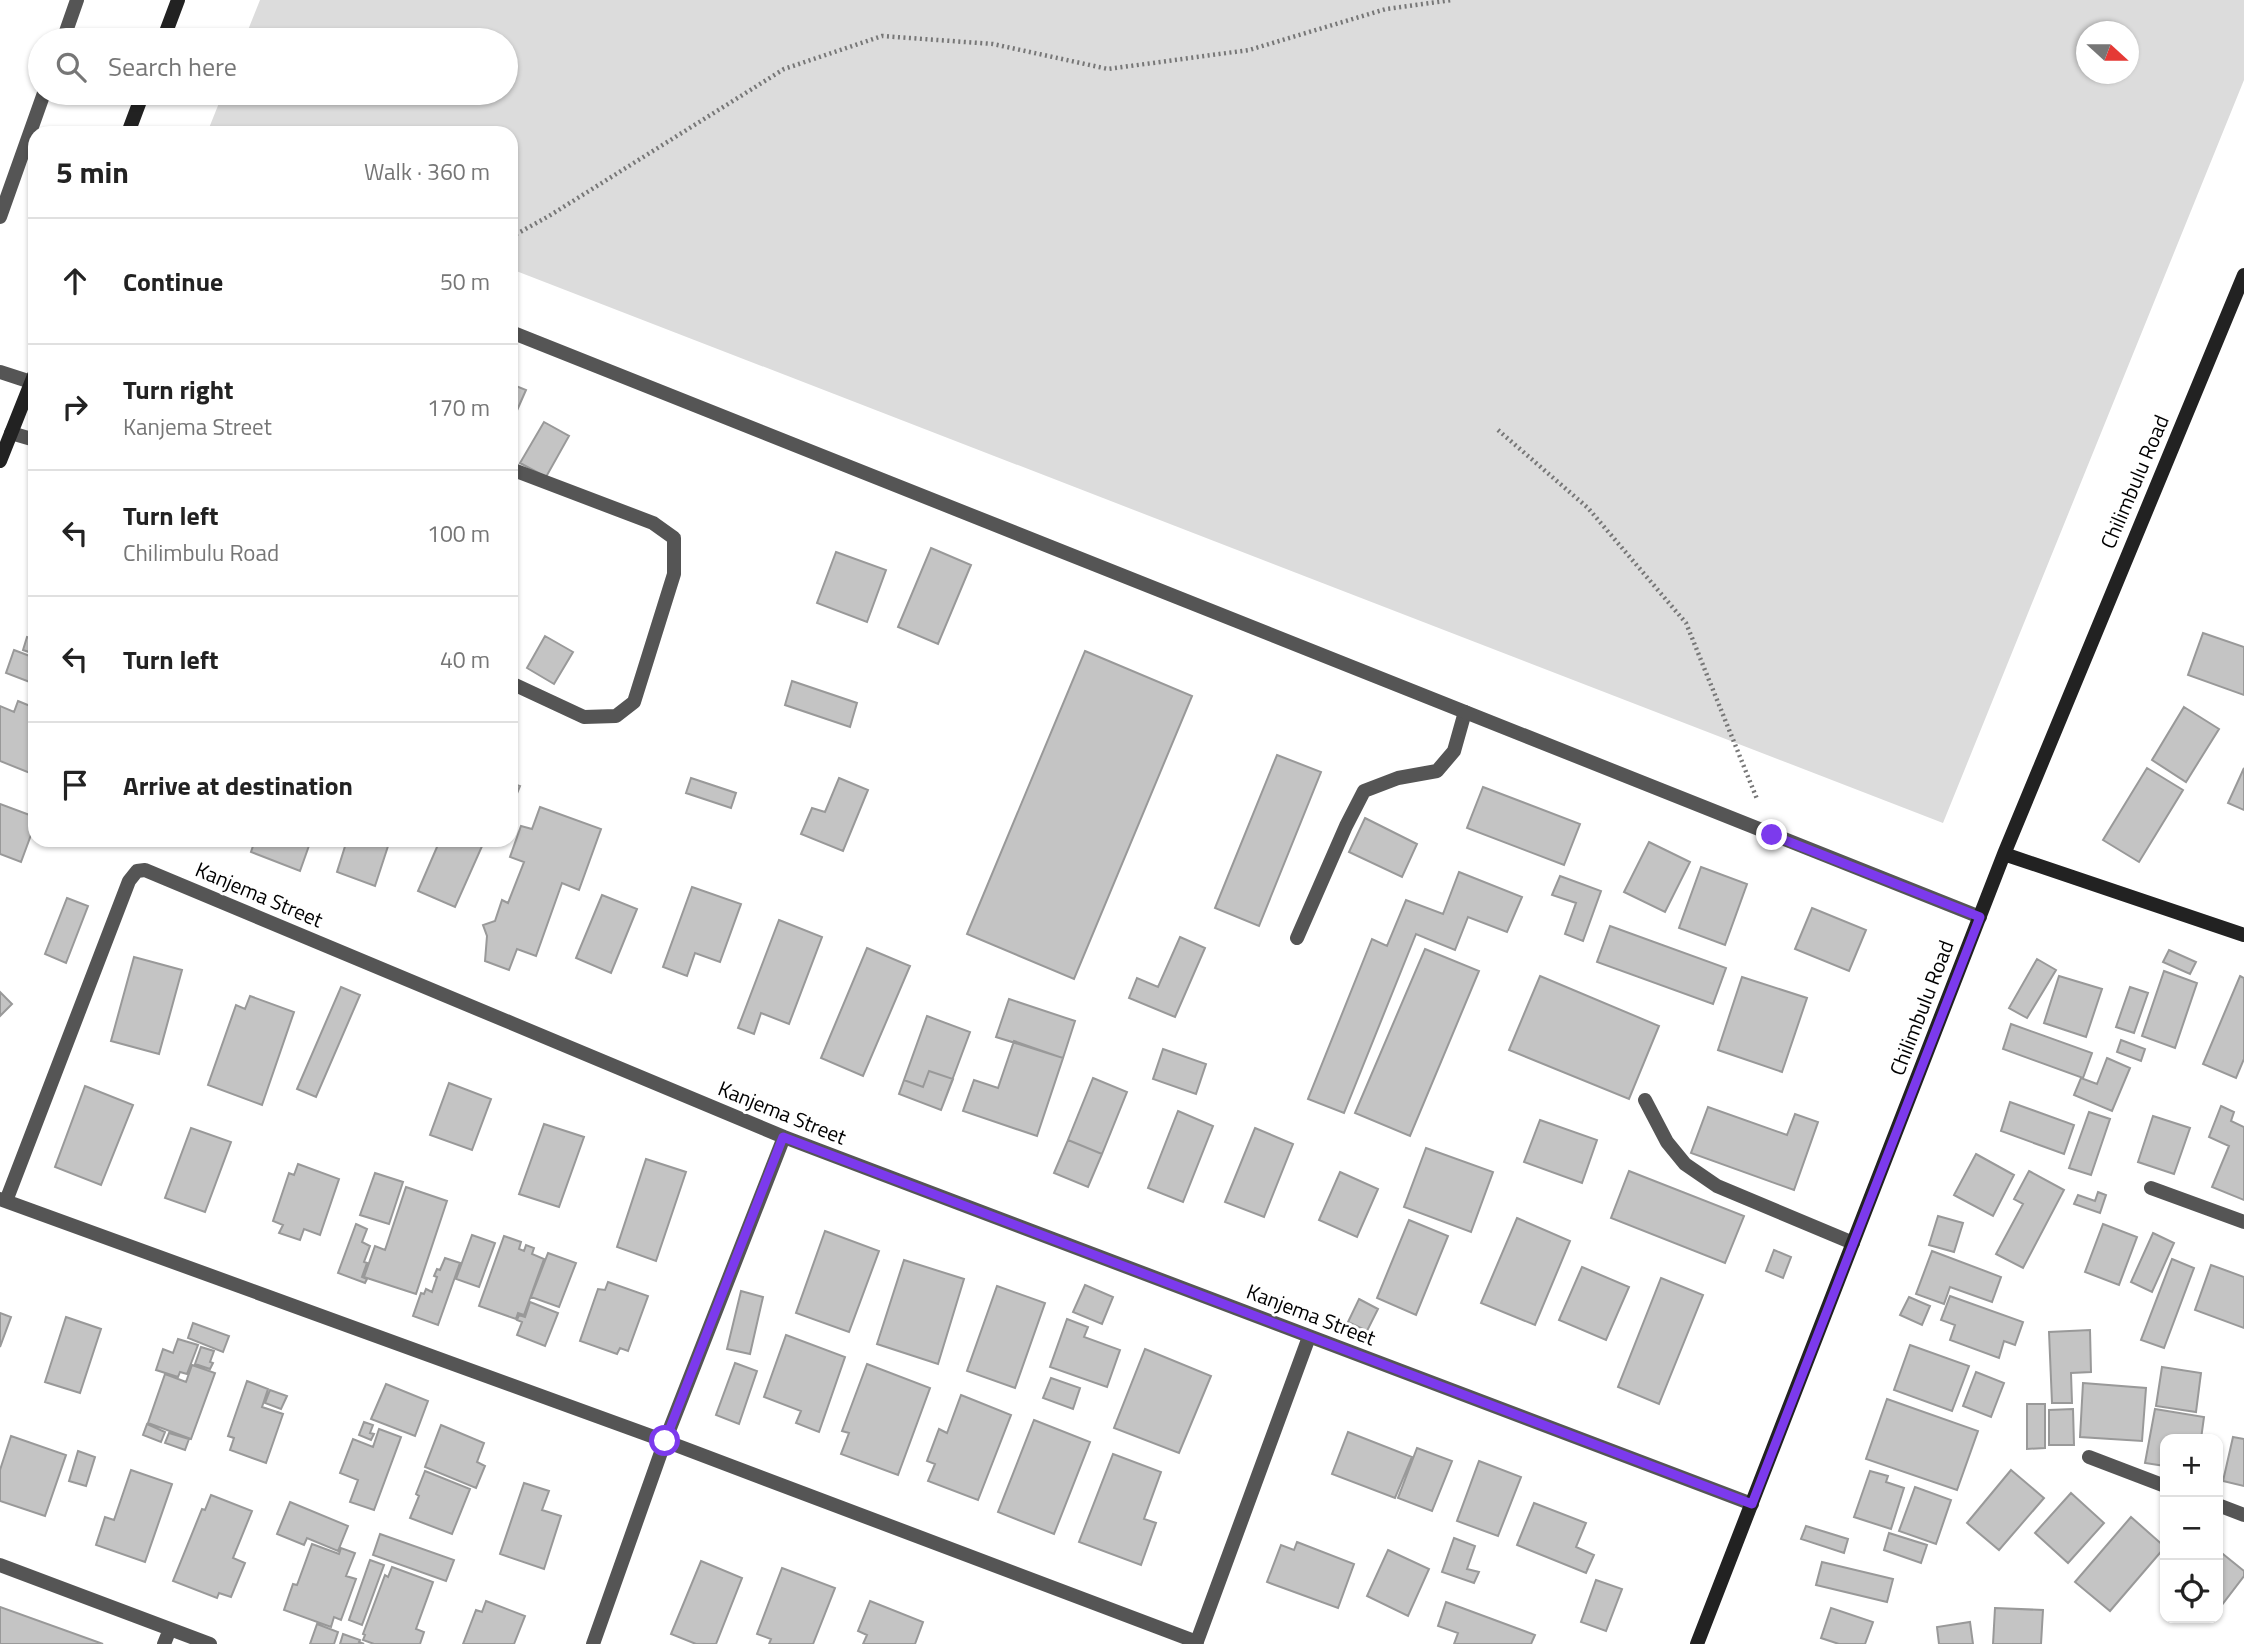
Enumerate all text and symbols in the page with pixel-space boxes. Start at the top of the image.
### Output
north arrow [2076,21,2139,84]
search box [28,28,518,105]
text: Search here [108,47,237,86]
icon: search [52,48,90,86]
text: 5 min [56,149,129,195]
text: Walk · 360 m [364,154,490,189]
icon: ahead [56,262,94,300]
text: Continue [123,262,223,301]
text: 50 m [440,264,490,299]
text: Turn right [123,370,234,409]
icon: right [56,388,94,426]
text: 170 m [427,390,490,425]
text: Kanjema Street [123,409,272,444]
street label: Chilimbulu Road [2091,410,2177,553]
text: Turn left [123,496,218,535]
icon: left [56,514,94,552]
text: 100 m [427,516,490,551]
text: Chilimbulu Road [123,535,279,570]
icon: left [56,640,94,678]
text: Turn left [123,640,218,679]
text: 40 m [440,642,490,677]
icon: arrive [56,766,94,804]
text: Arrive at destination [123,766,353,805]
route end [1756,819,1787,850]
street label: Kanjema Street [191,853,329,936]
street label: Chilimbulu Road [1881,935,1962,1080]
street label: Kanjema Street [713,1072,852,1153]
street label: Kanjema Street [1242,1275,1381,1354]
route start [649,1425,680,1456]
map controls [2160,1434,2223,1623]
button: + [2160,1434,2223,1497]
button: − [2160,1497,2223,1560]
button: locate [2160,1560,2223,1623]

